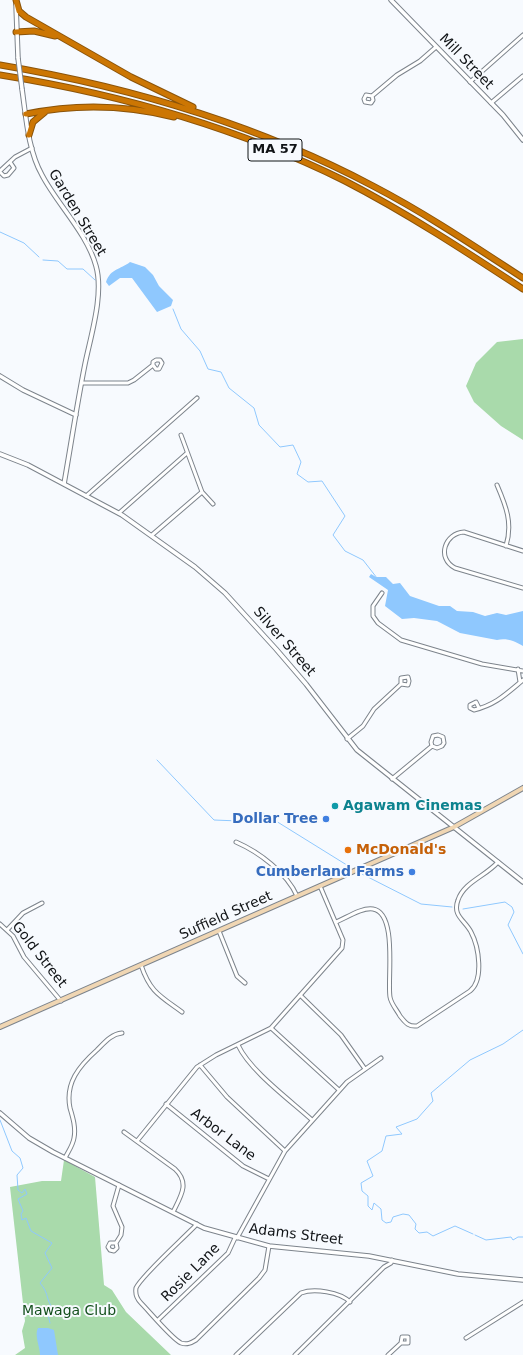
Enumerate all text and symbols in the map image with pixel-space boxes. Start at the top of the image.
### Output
street label: Mill Street [435,31,497,93]
road number: MA 57 [248,139,302,161]
street label: Garden Street [44,167,110,259]
street label: Silver Street [249,604,319,680]
place label: Agawam Cinemas [343,798,482,814]
marker: Agawam Cinemas [330,801,340,811]
place label: Dollar Tree [232,811,318,827]
marker: Dollar Tree [321,814,331,824]
place label: McDonald's [356,842,446,858]
marker: McDonald's [343,845,353,855]
place label: Cumberland Farms [256,864,404,880]
marker: Cumberland Farms [407,867,417,877]
street label: Suffield Street [177,888,275,944]
street label: Gold Street [8,919,70,991]
street label: Arbor Lane [187,1105,259,1165]
street label: Adams Street [248,1221,344,1249]
street label: Rosie Lane [158,1240,224,1306]
park label: Mawaga Club [22,1303,116,1319]

